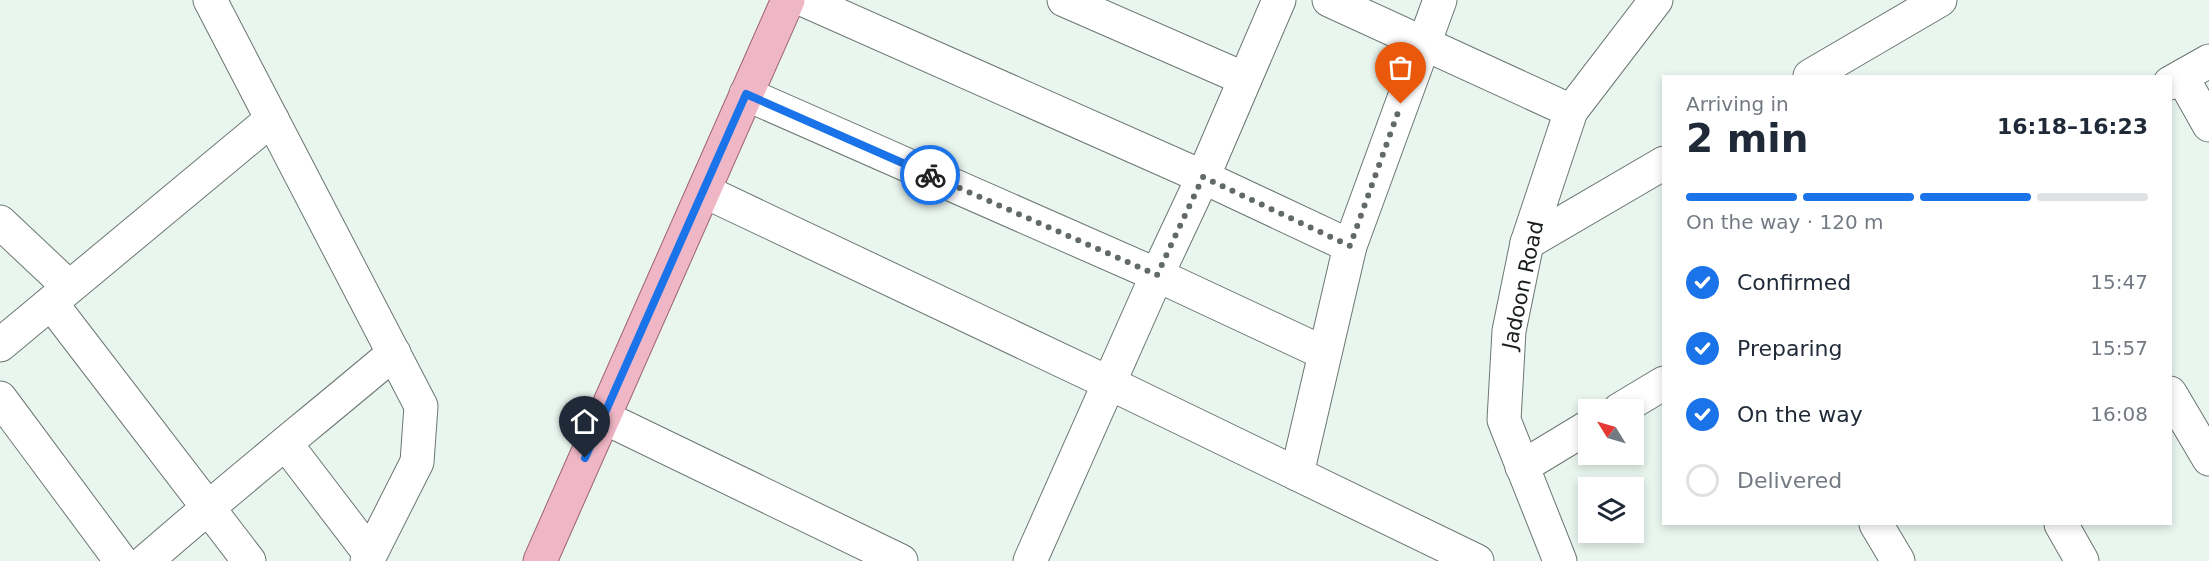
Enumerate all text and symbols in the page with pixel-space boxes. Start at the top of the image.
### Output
pin [1375,42,1426,104]
icon: bag [1384,51,1417,84]
text: Arriving in [1686,92,1789,116]
text: 16:18–16:23 [1997,114,2148,139]
text: 2 min [1686,116,1808,161]
courier [900,145,960,205]
icon: bike [914,159,947,192]
text: On the way · 120 m [1686,210,1884,234]
street label: Jadoon Road [1497,219,1548,353]
icon: check [1686,266,1719,299]
text: Confirmed [1737,270,1851,295]
text: 15:47 [2090,270,2148,294]
icon: check [1686,332,1719,365]
text: Preparing [1737,336,1843,361]
text: 15:57 [2090,336,2148,360]
pin [559,396,610,458]
icon: check [1686,398,1719,431]
north arrow [1578,399,1644,465]
map controls [1578,399,1644,543]
text: On the way [1737,402,1863,427]
text: 16:08 [2090,402,2148,426]
icon: home [568,405,601,438]
text: Delivered [1737,468,1842,493]
button: layers [1578,477,1644,543]

